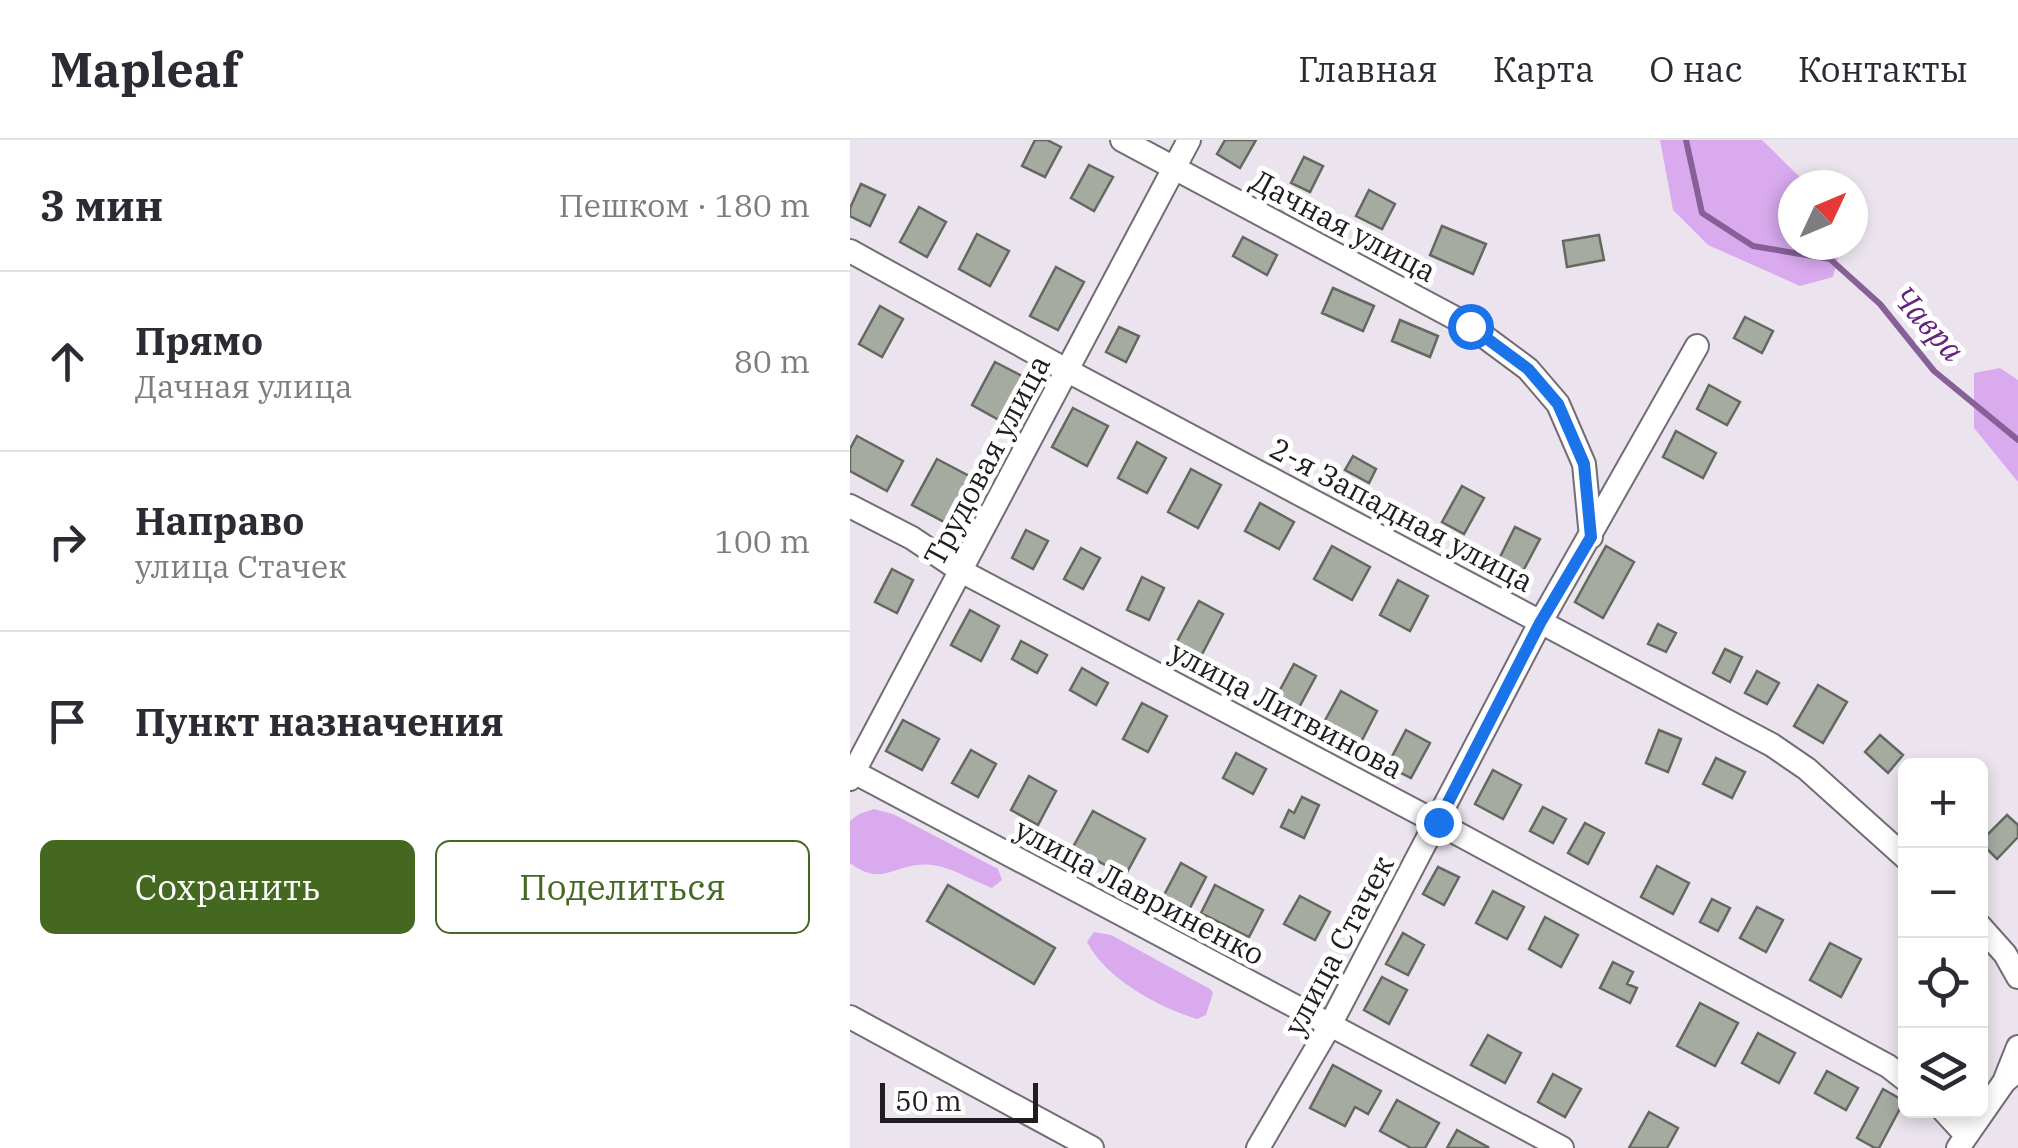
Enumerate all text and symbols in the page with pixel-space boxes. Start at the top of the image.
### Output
text: Mapleaf [50,38,240,100]
text: Главная [1298,46,1438,92]
text: Карта [1493,46,1594,92]
text: О нас [1649,46,1743,92]
text: Контакты [1798,46,1968,92]
street label: Дачная улица [1245,160,1443,290]
north arrow [1778,170,1868,260]
text: 3 мин [40,178,163,233]
text: Пешком · 180 m [559,184,810,226]
water label: Чавра [1884,276,1975,370]
route start [1448,304,1494,350]
text: Прямо [135,316,263,365]
icon: ahead [40,334,95,389]
text: 80 m [734,340,810,382]
street label: Трудовая улица [914,348,1058,572]
text: Дачная улица [135,365,353,407]
street label: 2-я Западная улица [1263,428,1541,600]
text: Направо [135,496,304,545]
icon: right [40,514,95,569]
text: 100 m [714,520,810,562]
text: улица Стачек [135,545,347,587]
street label: улица Литвинова [1164,631,1410,787]
icon: arrive [40,694,95,749]
text: Пункт назначения [135,697,504,746]
map controls [1898,758,1988,1118]
button: + [1898,758,1988,848]
route end [1416,800,1462,846]
street label: улица Лавриненко [1008,809,1272,973]
button: Сохранить [40,840,415,934]
button: Поделиться [435,840,810,934]
street label: улица Стачек [1274,848,1402,1042]
button: − [1898,848,1988,938]
button: locate [1898,938,1988,1028]
button: layers [1898,1028,1988,1118]
scale bar [880,1078,1038,1122]
text: 50 m [895,1082,962,1119]

